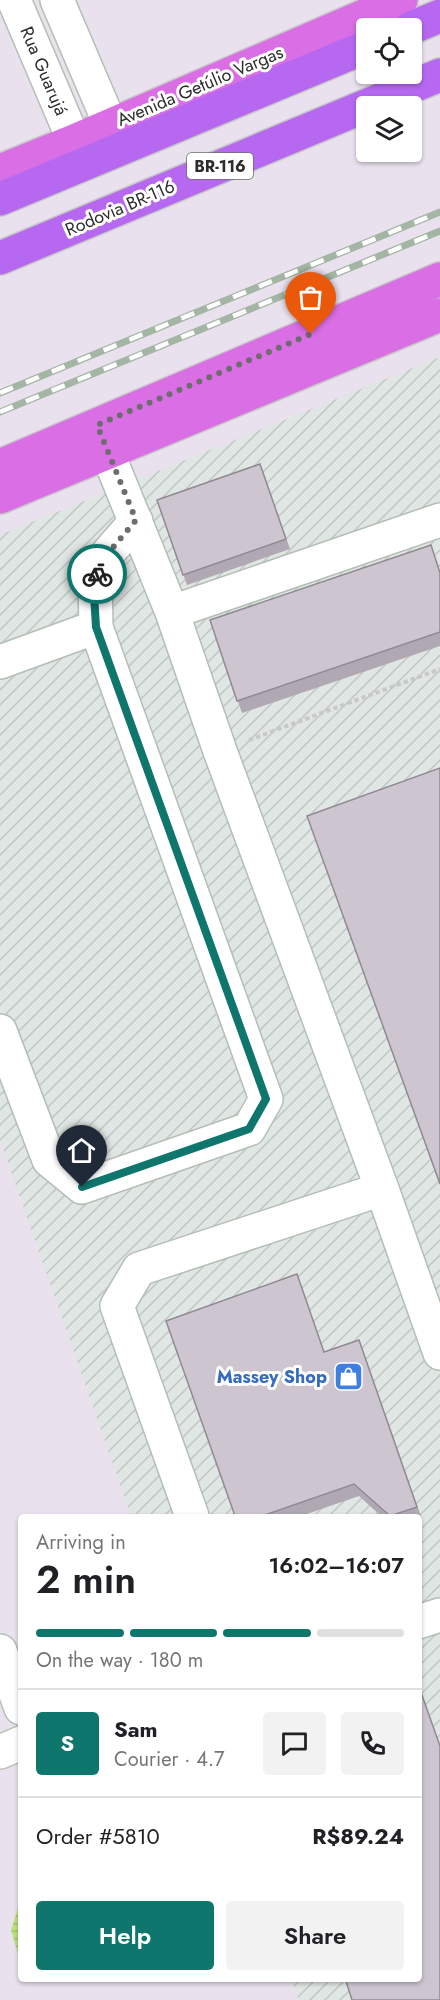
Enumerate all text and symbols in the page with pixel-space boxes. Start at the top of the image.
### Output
map controls [356,18,422,162]
button: locate [356,18,422,84]
street label: Rua Guarujá [14,22,74,120]
street label: Avenida Getúlio Vargas [113,39,287,133]
button: layers [356,96,422,162]
road number: BR-116 [187,153,253,179]
street label: Rodovia BR-116 [61,173,179,243]
pin [285,272,336,334]
icon: bag [294,281,327,314]
courier [67,544,127,604]
icon: bike [81,558,114,591]
pin [56,1125,107,1187]
icon: home [65,1134,98,1167]
shop icon: Massey Shop [332,1361,364,1393]
place label: Massey Shop [217,1364,327,1390]
text: Arriving in [36,1528,126,1557]
text: 16:02–16:07 [269,1549,404,1581]
text: 2 min [36,1551,136,1608]
text: On the way · 180 m [36,1646,203,1675]
button: chat [263,1712,326,1775]
button: phone [341,1712,404,1775]
text: Sam [114,1713,158,1745]
text: S [61,1727,74,1759]
text: Courier · 4.7 [114,1745,225,1774]
text: Order #5810 [36,1820,160,1852]
text: R$89.24 [312,1820,404,1852]
button: Help [36,1901,214,1970]
button: Share [226,1901,404,1970]

